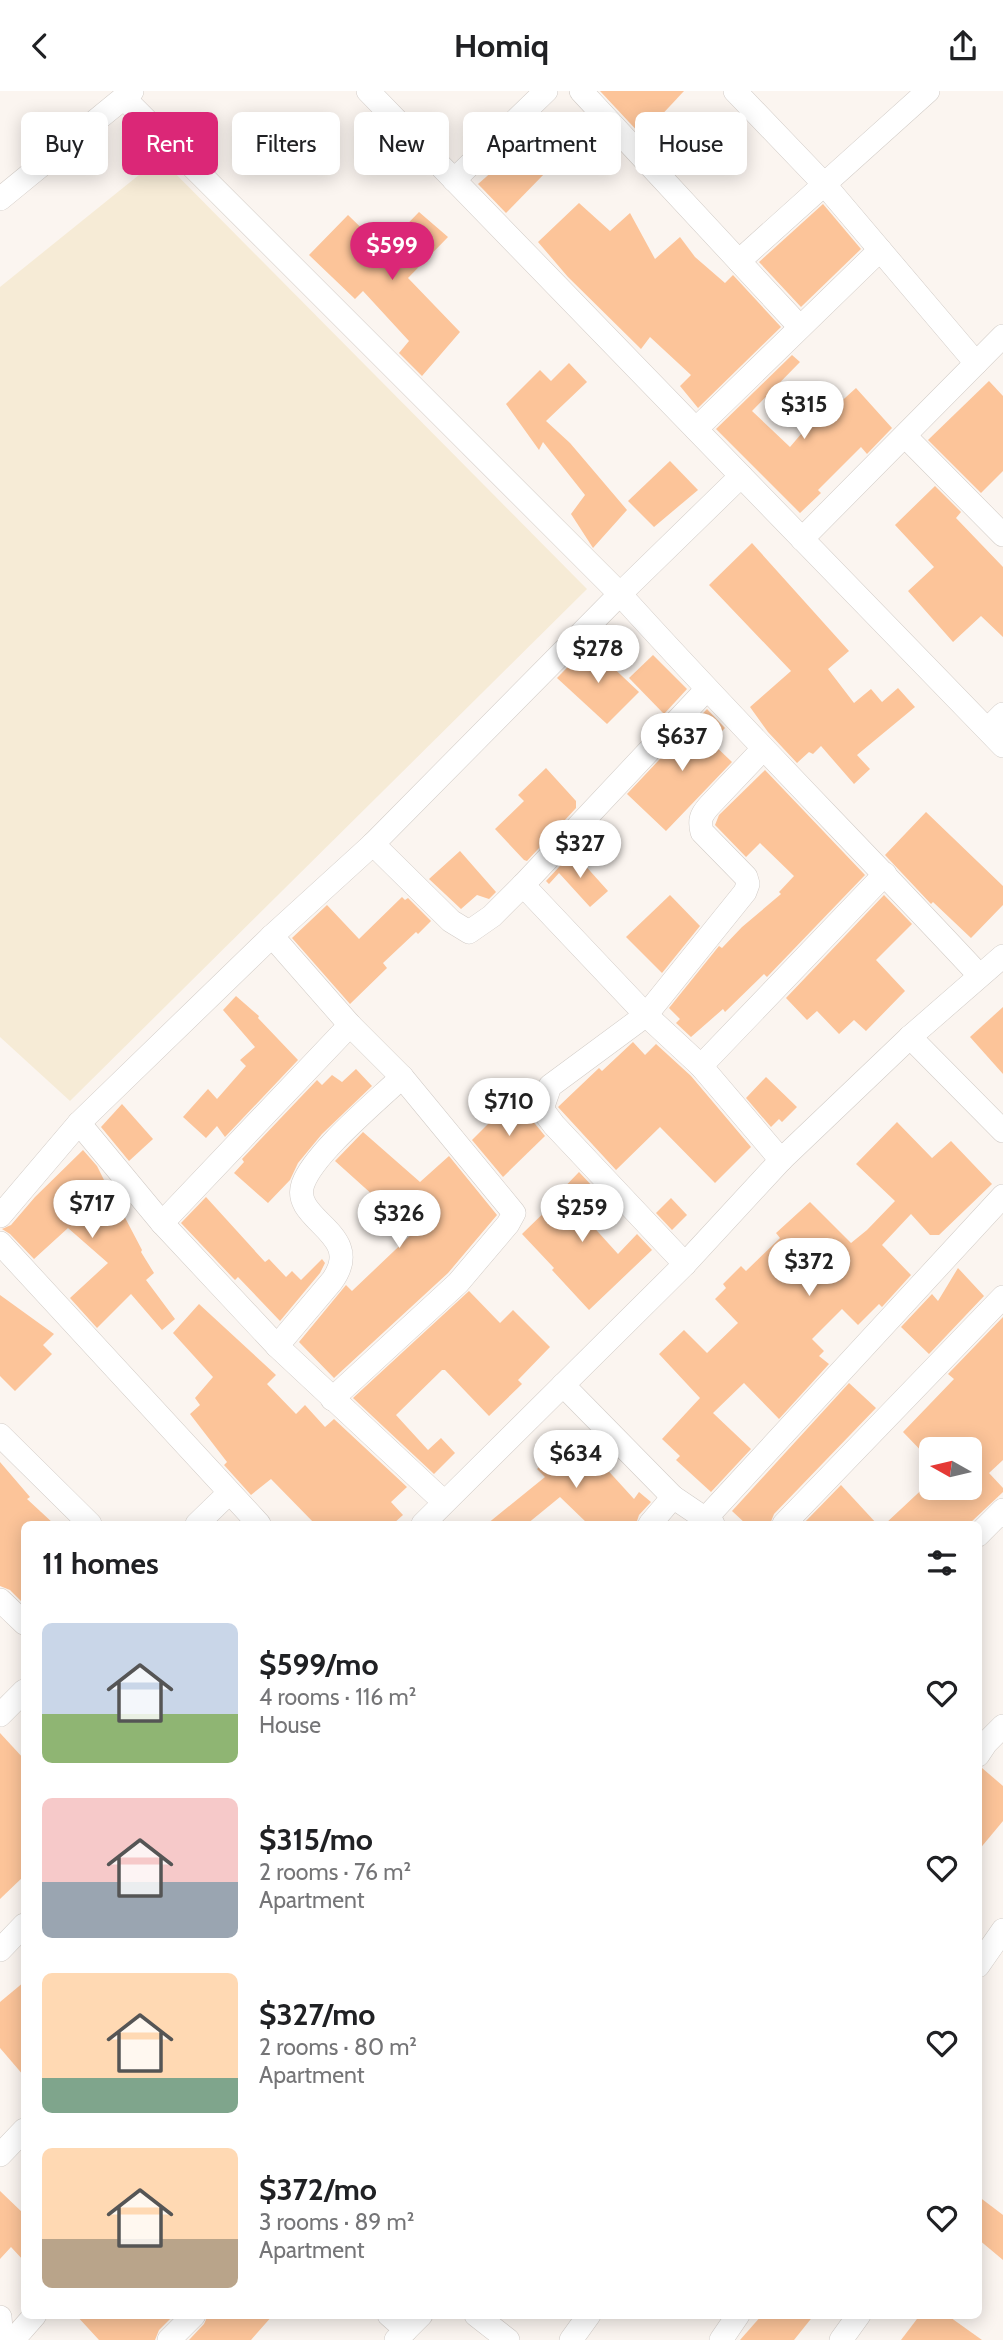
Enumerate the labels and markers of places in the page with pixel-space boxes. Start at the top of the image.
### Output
pin: $599 [351,223,433,282]
pin: $315 [763,381,845,441]
pin: $278 [557,625,639,685]
pin: $637 [641,713,723,773]
pin: $327 [539,821,621,880]
pin: $710 [468,1079,550,1138]
pin: $717 [51,1181,133,1240]
pin: $259 [541,1185,623,1244]
pin: $326 [358,1191,440,1250]
pin: $372 [768,1239,850,1298]
pin: $634 [535,1431,617,1490]

